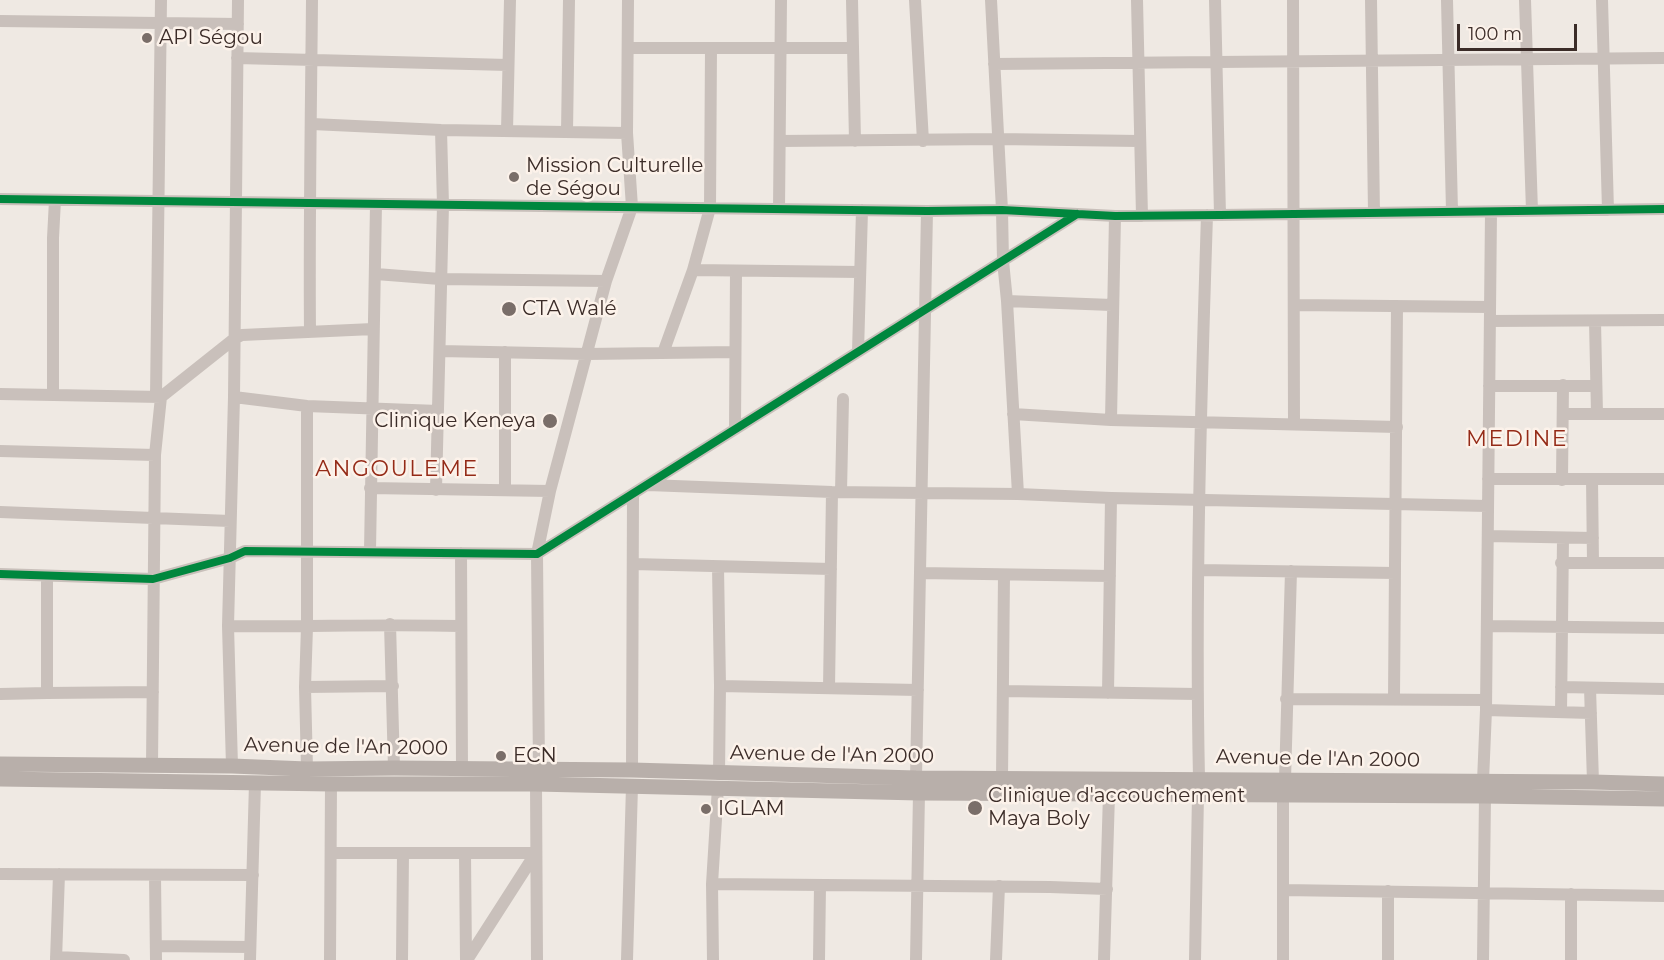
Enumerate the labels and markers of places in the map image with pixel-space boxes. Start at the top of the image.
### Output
place label: API Ségou [159,26,263,50]
marker: API Ségou [140,31,154,45]
place label: Mission Culturelle de Ségou [526,154,703,201]
marker: Mission Culturelle de Ségou [507,170,521,184]
place label: CTA Walé [522,297,617,321]
marker: CTA Walé [500,300,518,318]
place label: Clinique Keneya [374,409,536,433]
marker: Clinique Keneya [541,412,559,430]
place label: ECN [513,744,557,768]
marker: ECN [494,749,508,763]
place label: Clinique d'accouchement Maya Boly [988,784,1245,831]
place label: IGLAM [718,797,785,821]
marker: Clinique d'accouchement Maya Boly [966,799,984,817]
marker: IGLAM [699,802,713,816]

